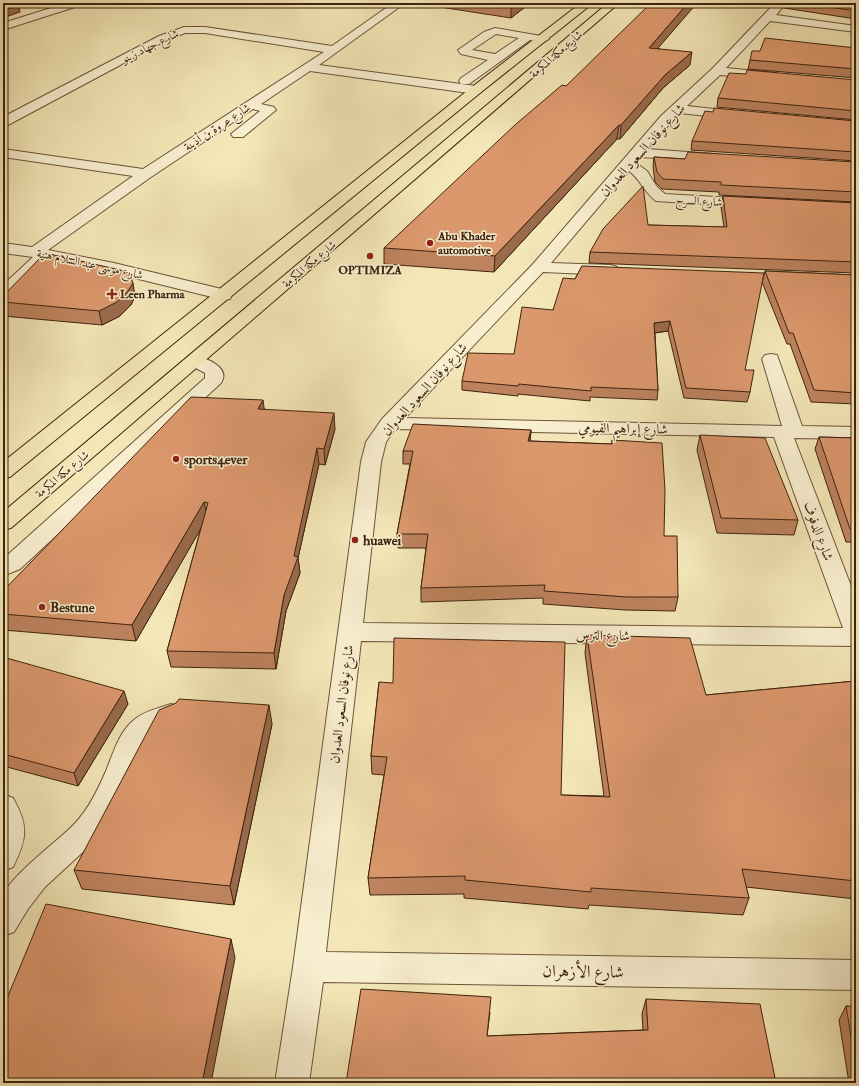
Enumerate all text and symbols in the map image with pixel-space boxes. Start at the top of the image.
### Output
street label: شارع جهاد زينو [118,26,183,70]
street label: شارع مكة المكرمة [527,27,588,84]
street label: شارع عروة بن أذينة [181,99,255,157]
street label: شارع نوفان السعود العدوان [596,100,691,202]
street label: شارع السرج [675,193,723,213]
place label: Abu Khader automotive [437,229,496,258]
street label: شارع مكة المكرمة [279,237,341,294]
marker: Abu Khader automotive [425,238,435,248]
street label: شارع موسى عبد السلام هنية [35,246,144,286]
marker: OPTIMIZA [365,251,375,261]
place label: OPTIMIZA [338,263,402,278]
place label: Leen Pharma [120,287,185,302]
marker: Leen Pharma [107,289,117,299]
street label: شارع نوفان السعود العدوان [378,339,473,441]
street label: شارع إبراهيم الفيومي [578,419,668,443]
street label: شارع مكة المكرمة [32,447,94,504]
place label: sports4ever [184,451,248,469]
marker: sports4ever [171,454,181,464]
street label: شارع الدفوف [797,499,837,564]
place label: huawei [363,532,401,549]
marker: huawei [350,535,360,545]
place label: Bestune [50,599,95,616]
marker: Bestune [37,602,47,612]
street label: شارع الترس [576,627,630,647]
street label: شارع نوفان السعود العدوان [326,644,360,765]
street label: شارع الأزهران [542,959,624,986]

